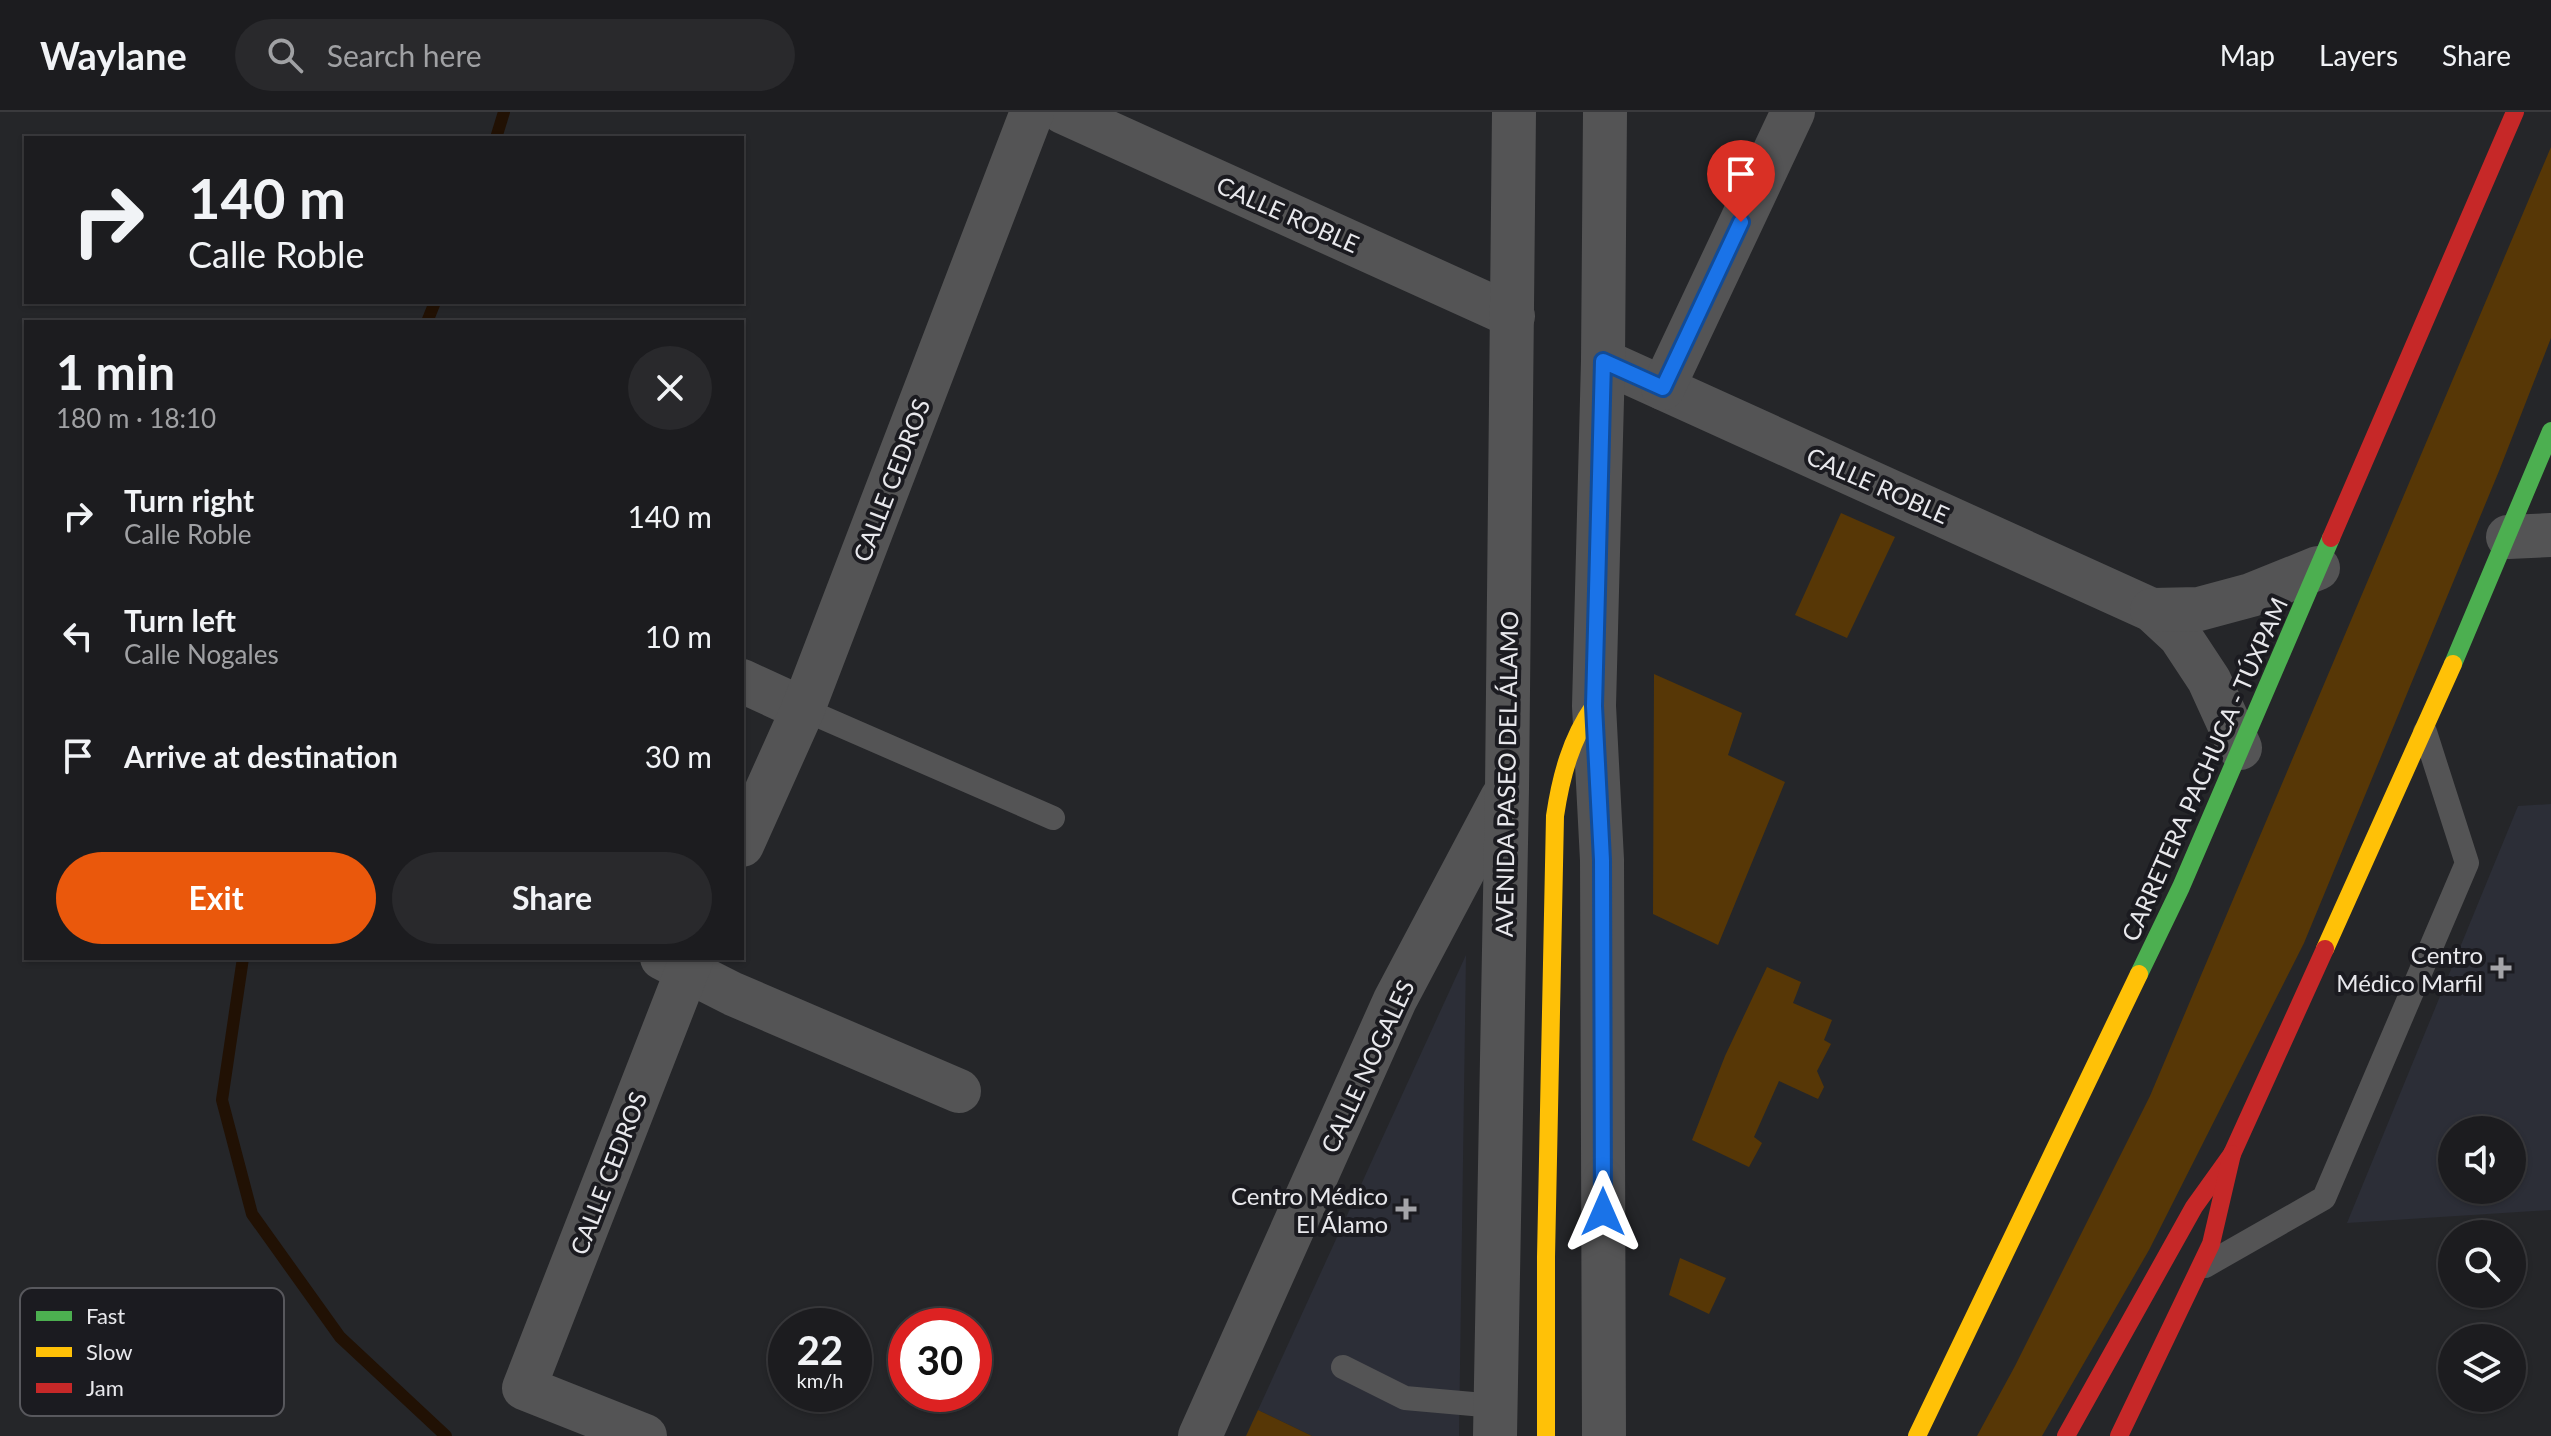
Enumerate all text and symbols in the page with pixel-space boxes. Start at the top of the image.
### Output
search box [235,19,795,91]
text: Waylane [40,32,187,78]
icon: search [263,33,307,77]
text: Search here [327,37,482,73]
text: Map [2220,38,2275,72]
text: Layers [2319,38,2398,72]
text: Share [2442,38,2511,72]
pin [1707,140,1775,222]
icon: arrive [1719,152,1763,196]
text: 140 m [188,164,346,231]
icon: right [56,168,160,272]
street label: CALLE ROBLE [1212,170,1364,258]
text: Calle Roble [188,232,365,276]
text: 1 min [56,343,175,400]
button: close [628,346,712,430]
street label: CALLE CEDROS [847,394,935,566]
text: 180 m · 18:10 [56,402,216,434]
street label: CALLE ROBLE [1802,441,1954,529]
text: Turn right [124,482,254,518]
icon: right [56,494,100,538]
text: 140 m [627,498,712,534]
text: Calle Roble [124,518,252,550]
street label: CARRETERA PACHUCA - TÚXPAM [2115,593,2293,945]
text: Turn left [124,602,236,638]
street label: AVENIDA PASEO DEL ÁLAMO [1489,611,1523,937]
icon: left [56,614,100,658]
text: 10 m [645,618,712,654]
text: Calle Nogales [124,638,279,670]
icon: arrive [56,734,100,778]
text: Arrive at destination [124,738,398,774]
text: 30 m [645,738,712,774]
button: Exit [56,852,376,944]
button: Share [392,852,712,944]
place label: Centro Médico Marfil [2336,940,2483,997]
marker: Centro Médico Marfil [2490,957,2512,979]
street label: CALLE NOGALES [1314,975,1420,1157]
street label: CALLE CEDROS [564,1087,652,1259]
map controls [2438,1116,2526,1412]
button: sound [2438,1116,2526,1204]
position arrow [1561,1170,1645,1254]
place label: Centro Médico El Álamo [1231,1181,1388,1238]
marker: Centro Médico El Álamo [1395,1198,1417,1220]
button: search [2438,1220,2526,1308]
legend [20,1288,284,1416]
text: Fast [86,1302,125,1329]
speed limit sign: 30 [888,1308,992,1412]
button: layers [2438,1324,2526,1412]
text: 22 [797,1326,843,1374]
text: Slow [86,1338,133,1365]
text: km/h [797,1368,843,1392]
text: Jam [86,1374,124,1401]

